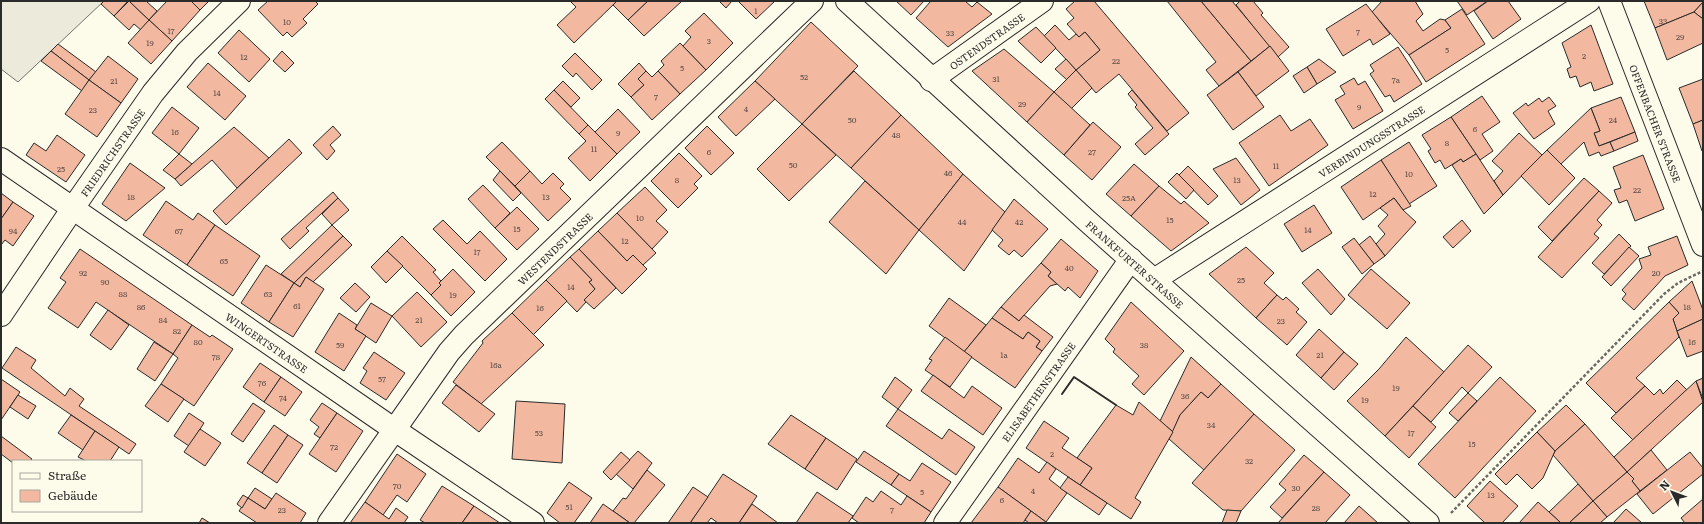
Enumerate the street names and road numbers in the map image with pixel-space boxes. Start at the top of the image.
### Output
street label: OSTENDSTRASSE [946,9,1027,73]
street label: OFFENBACHER STRASSE [1627,62,1686,184]
street label: VERBINDUNGSSTRASSE [1315,101,1427,180]
street label: FRIEDRICHSTRASSE [76,105,148,199]
street label: WESTENDSTRASSE [514,208,595,288]
street label: FRANKFURTER STRASSE [1083,216,1188,311]
street label: WINGERTSTRASSE [223,308,311,376]
street label: ELISABETHENSTRASSE [997,338,1078,444]

